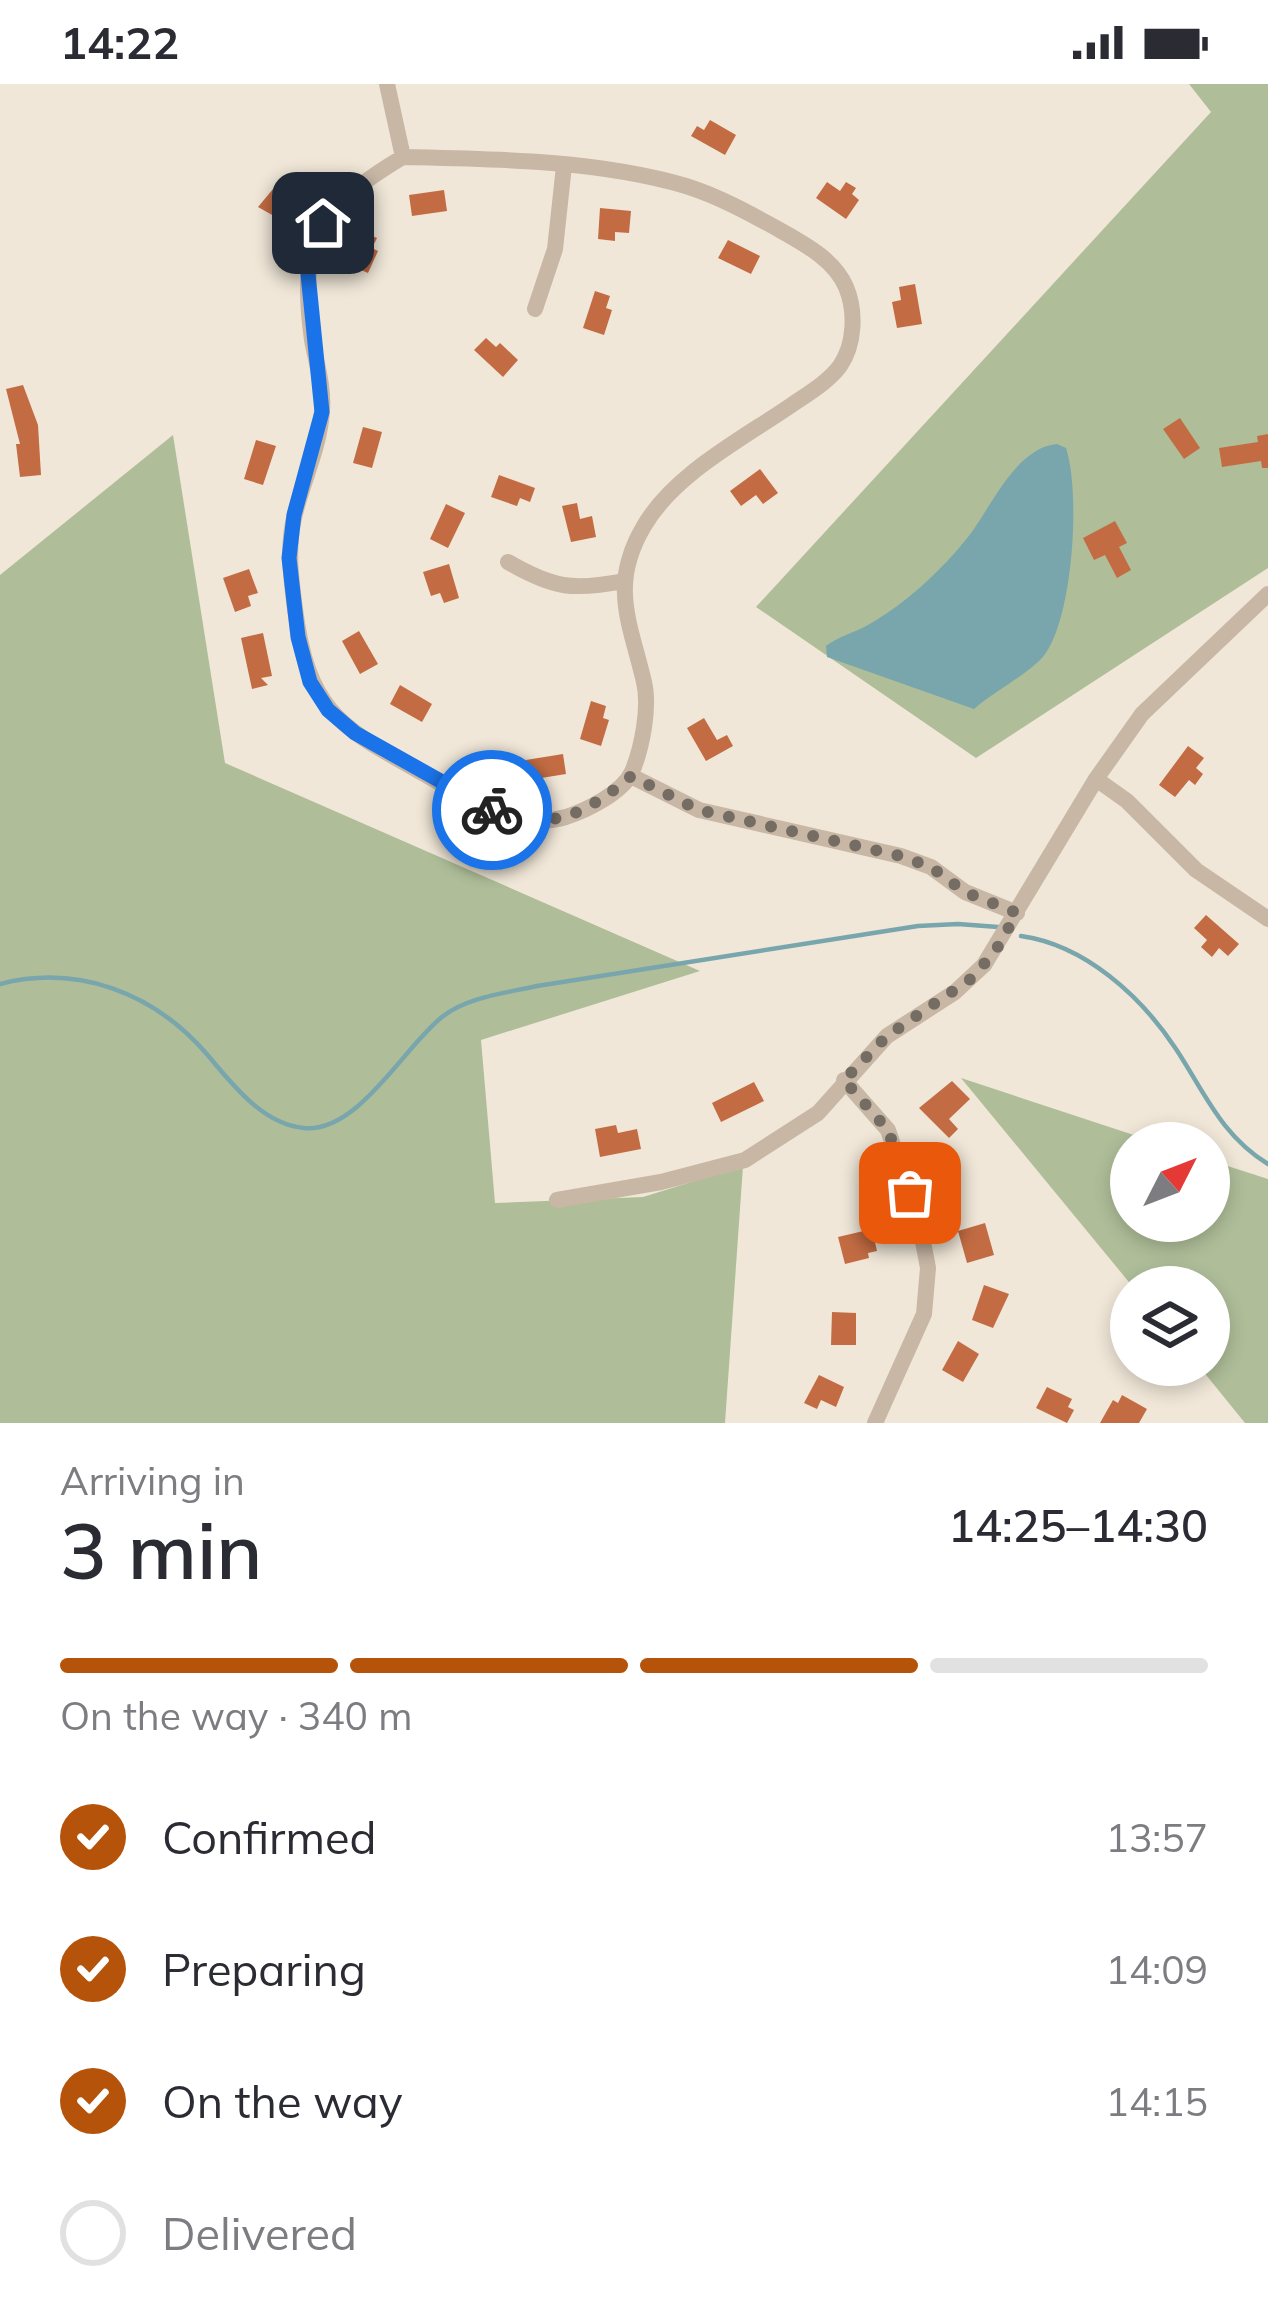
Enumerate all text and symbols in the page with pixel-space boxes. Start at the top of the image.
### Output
text: 14:22 [60,14,179,70]
pin [272,172,374,274]
icon: home [290,190,356,256]
courier [432,750,552,870]
icon: bike [459,777,525,843]
north arrow [1110,1122,1230,1242]
map controls [1110,1122,1230,1386]
pin [859,1142,961,1244]
icon: bag [877,1160,943,1226]
button: layers [1110,1266,1230,1386]
text: Arriving in [60,1456,245,1505]
text: 14:25–14:30 [948,1497,1208,1553]
text: 3 min [60,1501,263,1599]
text: On the way · 340 m [60,1691,412,1740]
icon: check [60,1804,126,1870]
text: Confirmed [162,1809,376,1865]
text: 13:57 [1106,1813,1208,1862]
icon: check [60,1936,126,2002]
text: Preparing [162,1941,366,1997]
text: 14:09 [1106,1945,1208,1994]
icon: check [60,2068,126,2134]
text: On the way [162,2073,403,2129]
text: 14:15 [1106,2077,1208,2126]
text: Delivered [162,2205,357,2261]

